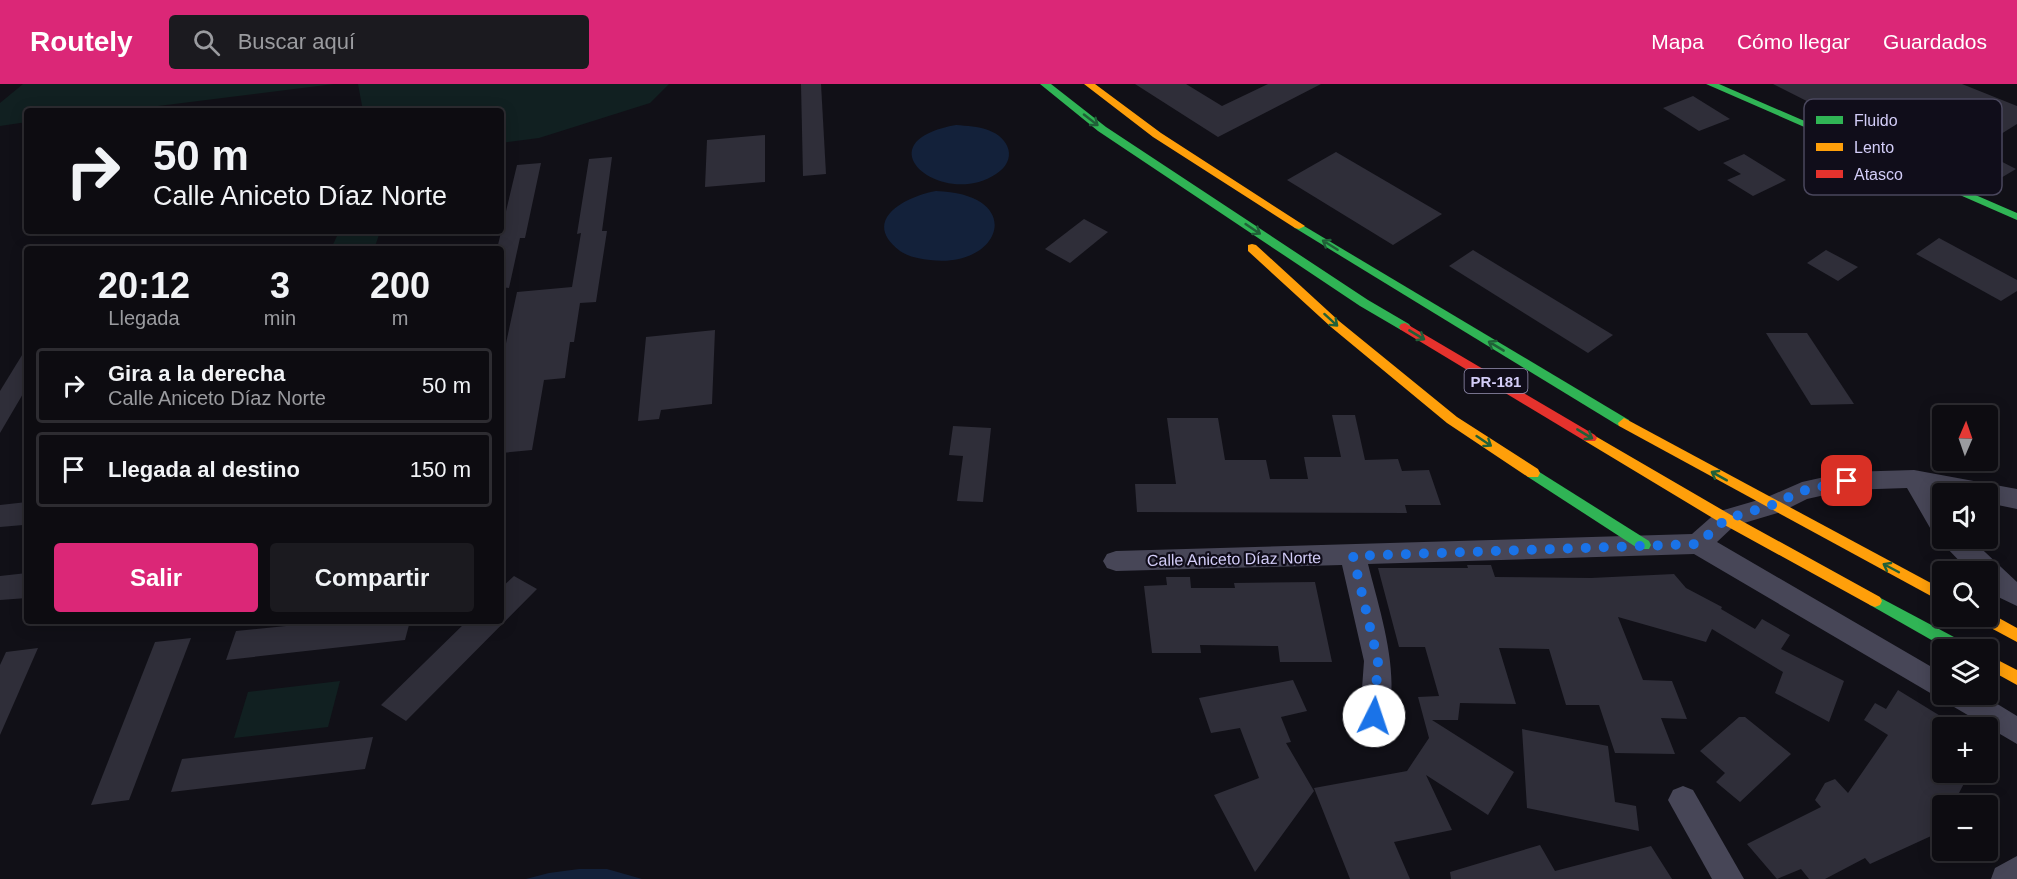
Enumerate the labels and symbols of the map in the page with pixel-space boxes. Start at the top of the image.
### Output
legend [1804,99,2002,195]
text: Fluido [1854,112,1898,129]
one-way arrow [1083,114,1099,127]
text: Lento [1854,139,1894,156]
text: Atasco [1854,166,1903,183]
one-way arrow [1244,223,1261,235]
one-way arrow [1322,239,1339,251]
one-way arrow [1324,313,1339,327]
one-way arrow [1408,329,1425,341]
one-way arrow [1488,340,1505,352]
road number: PR-181 [1464,369,1528,393]
north arrow [1932,405,1998,471]
one-way arrow [1576,429,1593,441]
one-way arrow [1475,435,1492,447]
pin [1821,455,1872,506]
one-way arrow [1711,470,1729,481]
street label: Calle Aniceto Díaz Norte [1147,549,1321,569]
one-way arrow [1882,562,1900,574]
position arrow [1342,684,1406,748]

